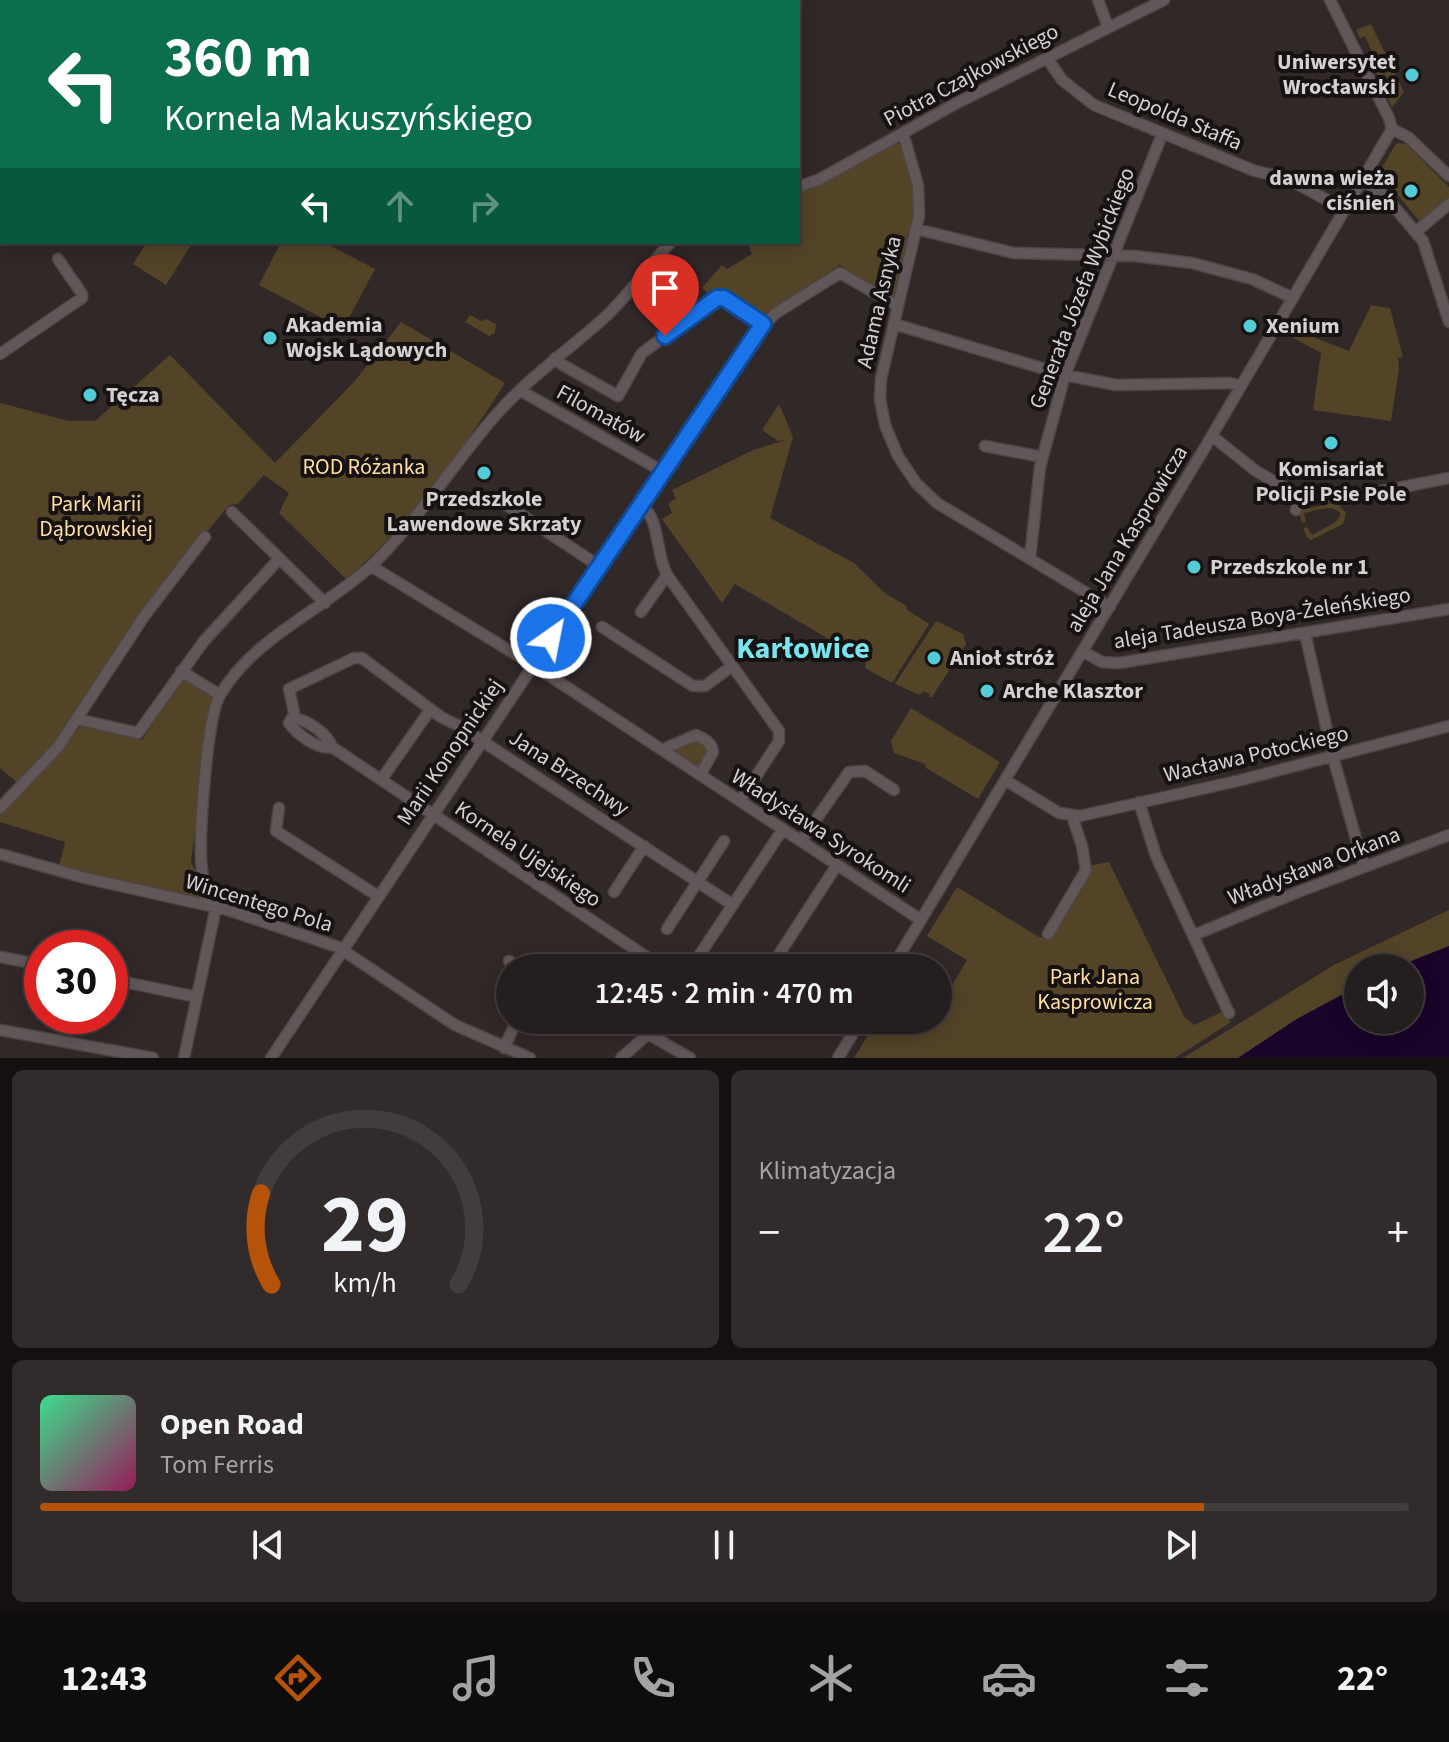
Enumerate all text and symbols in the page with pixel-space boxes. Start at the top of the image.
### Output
street label: Piotra Czajkowskiego [878,15,1064,135]
text: 360 m [164,19,312,98]
icon: left [32,32,136,136]
place label: Uniwersytet Wrocławski [1277,46,1397,103]
marker: Uniwersytet Wrocławski [1403,66,1421,84]
street label: Leopolda Staffa [1103,73,1247,159]
text: Kornela Makuszyńskiego [164,93,533,144]
place label: dawna wieża ciśnień [1269,162,1395,219]
street label: Generała Józefa Wybickiego [1021,163,1143,413]
marker: dawna wieża ciśnień [1402,182,1420,200]
icon: left [294,184,338,228]
icon: ahead [378,184,422,228]
icon: right [462,184,506,228]
street label: Adama Asnyka [848,233,910,371]
pin [631,254,699,336]
icon: arrive [643,266,687,310]
place label: Akademia Wojsk Lądowych [285,309,447,366]
place label: Xenium [1266,310,1340,342]
marker: Xenium [1241,317,1259,335]
marker: Akademia Wojsk Lądowych [261,329,279,347]
street label: Filomatów [551,376,652,452]
place label: Tęcza [106,379,160,411]
marker: Tęcza [81,386,99,404]
marker: Komisariat Policji Psie Pole [1322,434,1340,452]
street label: aleja Jana Kasprowicza [1058,439,1196,639]
park label: ROD Różanka [303,451,425,483]
place label: Komisariat Policji Psie Pole [1255,453,1407,510]
marker: Przedszkole Lawendowe Skrzaty [475,464,493,482]
place label: Przedszkole Lawendowe Skrzaty [387,483,582,540]
park label: Park Marii Dąbrowskiej [39,488,153,545]
place label: Przedszkole nr 1 [1210,551,1369,583]
marker: Przedszkole nr 1 [1185,558,1203,576]
street label: aleja Tadeusza Boya-Żeleńskiego [1111,579,1413,657]
position arrow [509,596,593,680]
district label: Karłowice [736,627,870,670]
place label: Anioł stróż [949,642,1054,674]
marker: Anioł stróż [925,649,943,667]
street label: Marii Konopnickiej [389,672,511,832]
place label: Arche Klasztor [1002,675,1143,707]
marker: Arche Klasztor [978,682,996,700]
street label: Wacława Potockiego [1160,717,1352,791]
street label: Jana Brzechwy [503,722,636,824]
street label: Władysława Syrokomli [725,761,917,901]
street label: Kornela Ujejskiego [448,793,608,915]
street label: Władysława Orkana [1223,818,1405,914]
street label: Wincentego Pola [181,865,337,941]
speed limit sign: 30 [24,930,128,1034]
map controls [1344,954,1424,1034]
button: sound [1344,954,1424,1034]
park label: Park Jana Kasprowicza [1037,961,1153,1018]
text: 12:45 · 2 min · 470 m [594,972,854,1015]
text: Klimatyzacja [759,1152,896,1189]
text: 29 [321,1166,409,1284]
text: 22° [1043,1191,1125,1276]
text: − [759,1202,780,1265]
text: + [1387,1202,1409,1265]
text: km/h [334,1263,397,1303]
text: Open Road [160,1403,304,1446]
text: Tom Ferris [160,1446,274,1483]
icon: previous [246,1523,290,1567]
icon: pause [702,1523,746,1567]
icon: next [1159,1523,1203,1567]
icon: directions [270,1650,326,1706]
icon: music [448,1650,504,1706]
icon: phone [625,1650,681,1706]
icon: climate [803,1650,859,1706]
icon: car [981,1650,1037,1706]
icon: filters [1159,1650,1215,1706]
text: 12:43 [61,1653,148,1704]
text: 22° [1337,1653,1388,1704]

